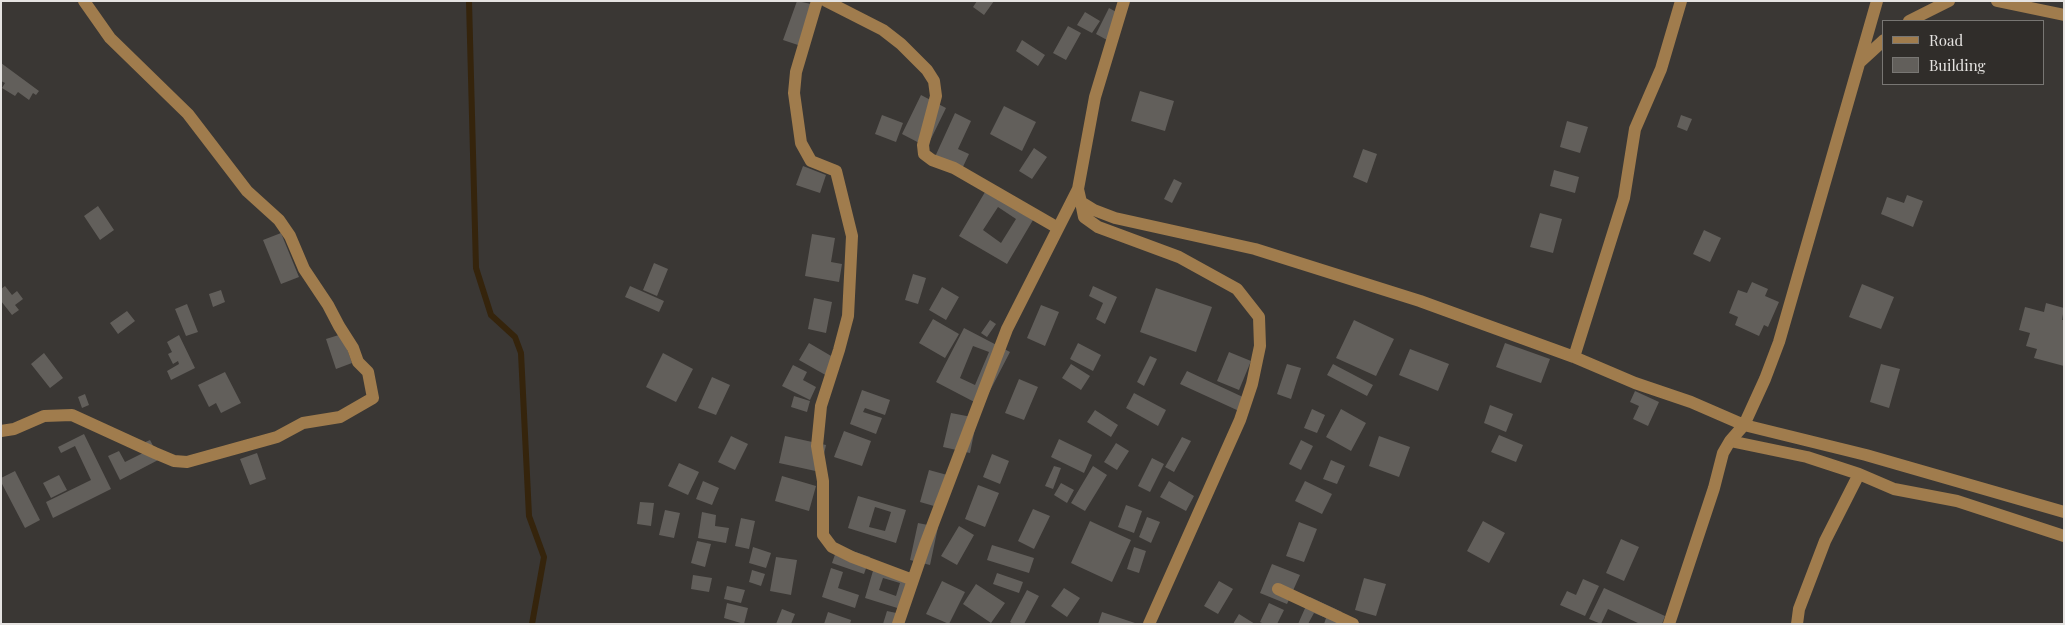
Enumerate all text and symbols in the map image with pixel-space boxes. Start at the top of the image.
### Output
legend [1882,20,2045,85]
text: Road [1929,30,1963,50]
text: Building [1929,55,1985,75]

